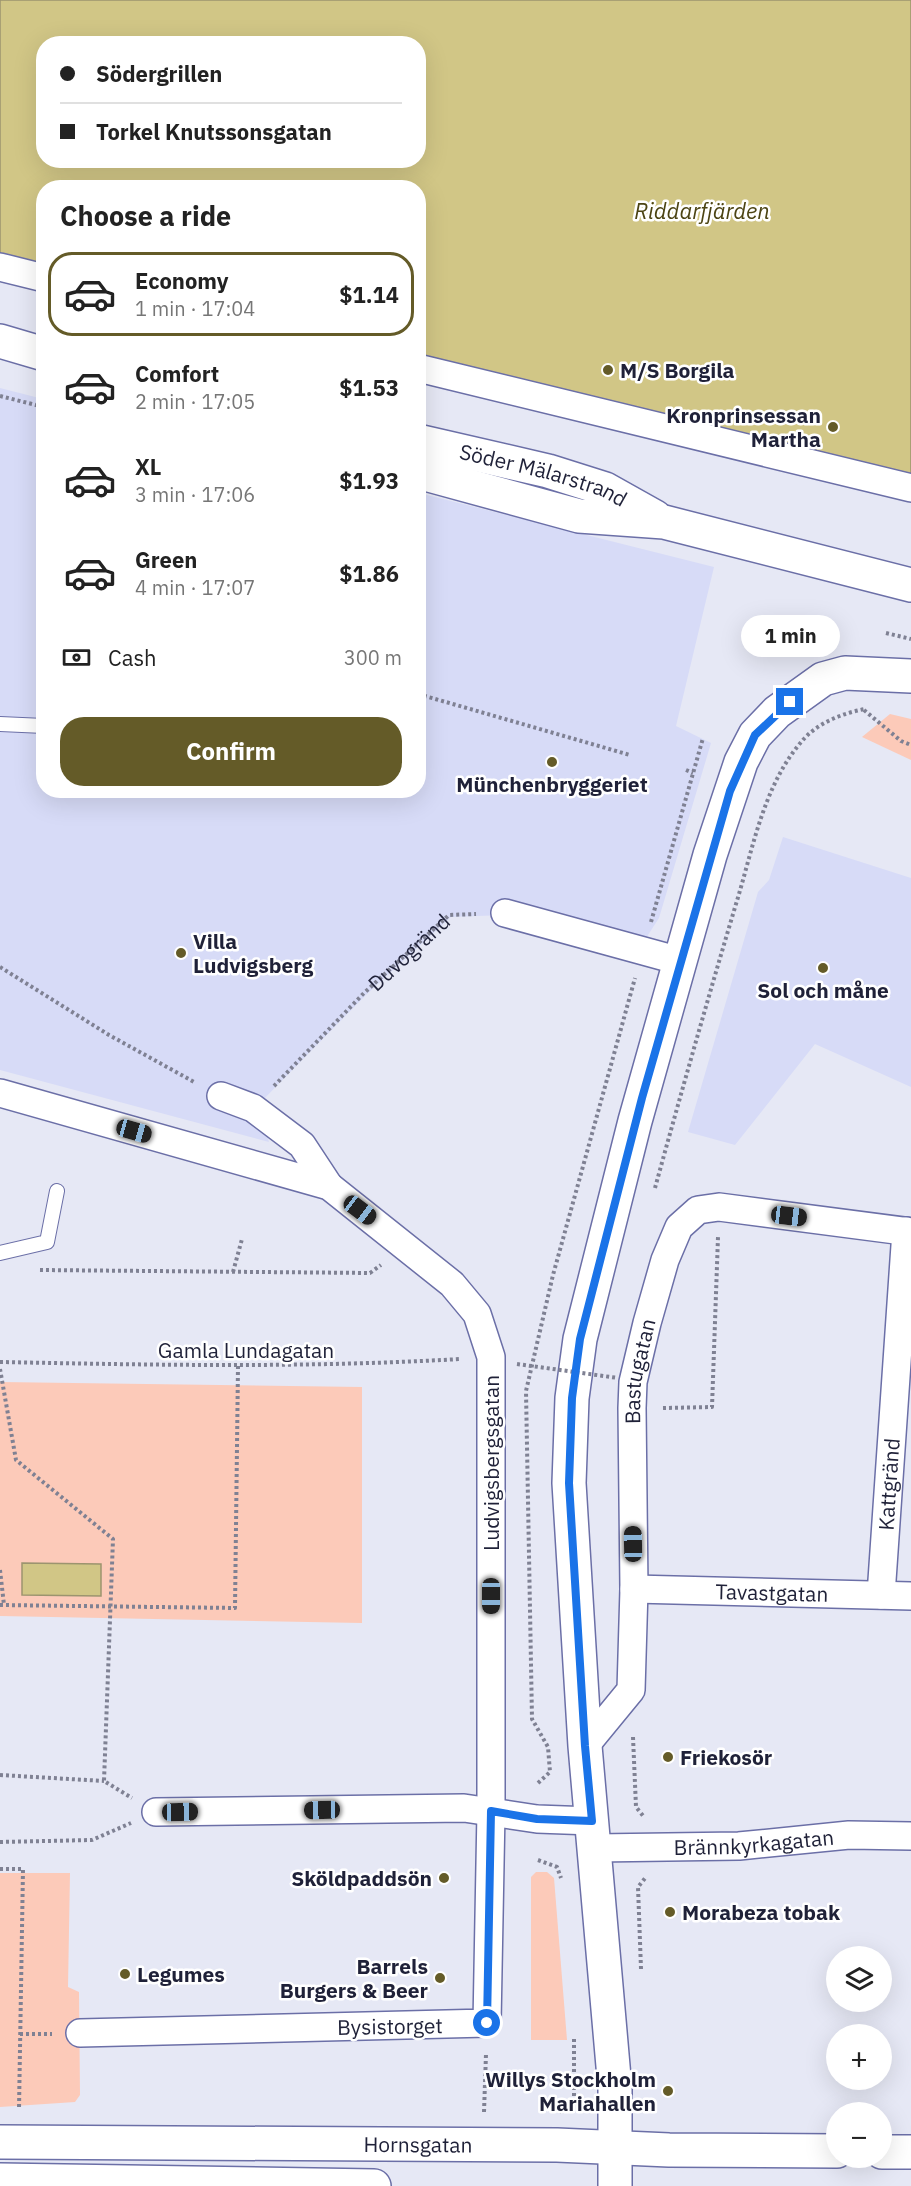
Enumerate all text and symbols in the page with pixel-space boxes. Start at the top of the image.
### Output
text: Södergrillen [96,59,222,88]
text: Torkel Knutssonsgatan [96,117,332,146]
water label: Riddarfjärden [634,196,770,225]
text: Choose a ride [60,198,231,233]
text: Economy [135,266,229,295]
icon: car [63,267,117,321]
text: $1.14 [339,280,399,309]
text: 1 min · 17:04 [135,295,255,322]
place label: M/S Borgila [620,356,735,384]
text: Comfort [135,359,219,388]
icon: car [63,360,117,414]
marker: M/S Borgila [601,363,615,377]
text: $1.53 [339,373,399,402]
text: 2 min · 17:05 [135,388,255,415]
place label: Kronprinsessan Martha [666,401,821,453]
marker: Kronprinsessan Martha [826,420,840,434]
street label: Söder Mälarstrand [457,437,633,513]
text: XL [135,452,161,481]
icon: car [63,453,117,507]
text: $1.93 [339,466,399,495]
text: 3 min · 17:06 [135,481,255,508]
text: Green [135,545,197,574]
icon: car [63,546,117,600]
text: $1.86 [339,559,399,588]
text: 4 min · 17:07 [135,574,255,601]
callout: 1 min [740,615,840,657]
text: 1 min [764,622,817,649]
icon: cash [60,641,93,674]
text: Cash [108,643,157,672]
text: 300 m [344,644,402,671]
route end [776,688,803,715]
button: Confirm [60,717,402,786]
marker: Münchenbryggeriet [545,755,559,769]
place label: Münchenbryggeriet [456,770,648,798]
street label: Duvogränd [362,907,456,997]
place label: Villa Ludvigsberg [193,927,314,979]
marker: Villa Ludvigsberg [174,946,188,960]
marker: Sol och måne [816,961,830,975]
place label: Sol och måne [757,976,889,1004]
car [114,1117,154,1145]
car [340,1192,380,1228]
car [770,1205,808,1227]
street label: Bastugatan [618,1316,662,1424]
street label: Gamla Lundagatan [158,1336,334,1364]
street label: Ludvigsbergsgatan [477,1375,505,1551]
street label: Kattgränd [871,1437,906,1531]
car [624,1526,642,1562]
street label: Tavastgatan [715,1577,829,1608]
car [482,1578,500,1614]
place label: Friekosör [680,1743,773,1771]
marker: Friekosör [661,1750,675,1764]
car [304,1801,340,1819]
car [162,1803,198,1821]
street label: Brännkyrkagatan [673,1823,835,1861]
place label: Sköldpaddsön [291,1864,432,1892]
marker: Sköldpaddsön [437,1871,451,1885]
place label: Morabeza tobak [682,1898,841,1926]
marker: Morabeza tobak [663,1905,677,1919]
map controls [826,1946,892,2168]
button: layers [826,1946,892,2012]
place label: Barrels Burgers & Beer [280,1952,429,2004]
place label: Legumes [137,1960,225,1988]
marker: Legumes [118,1967,132,1981]
marker: Barrels Burgers & Beer [433,1971,447,1985]
route start [473,2009,500,2036]
street label: Bysistorget [337,2011,443,2041]
button: + [826,2024,892,2090]
place label: Willys Stockholm Mariahallen [485,2065,656,2117]
marker: Willys Stockholm Mariahallen [661,2084,675,2098]
button: − [826,2102,892,2168]
street label: Hornsgatan [363,2130,473,2159]

